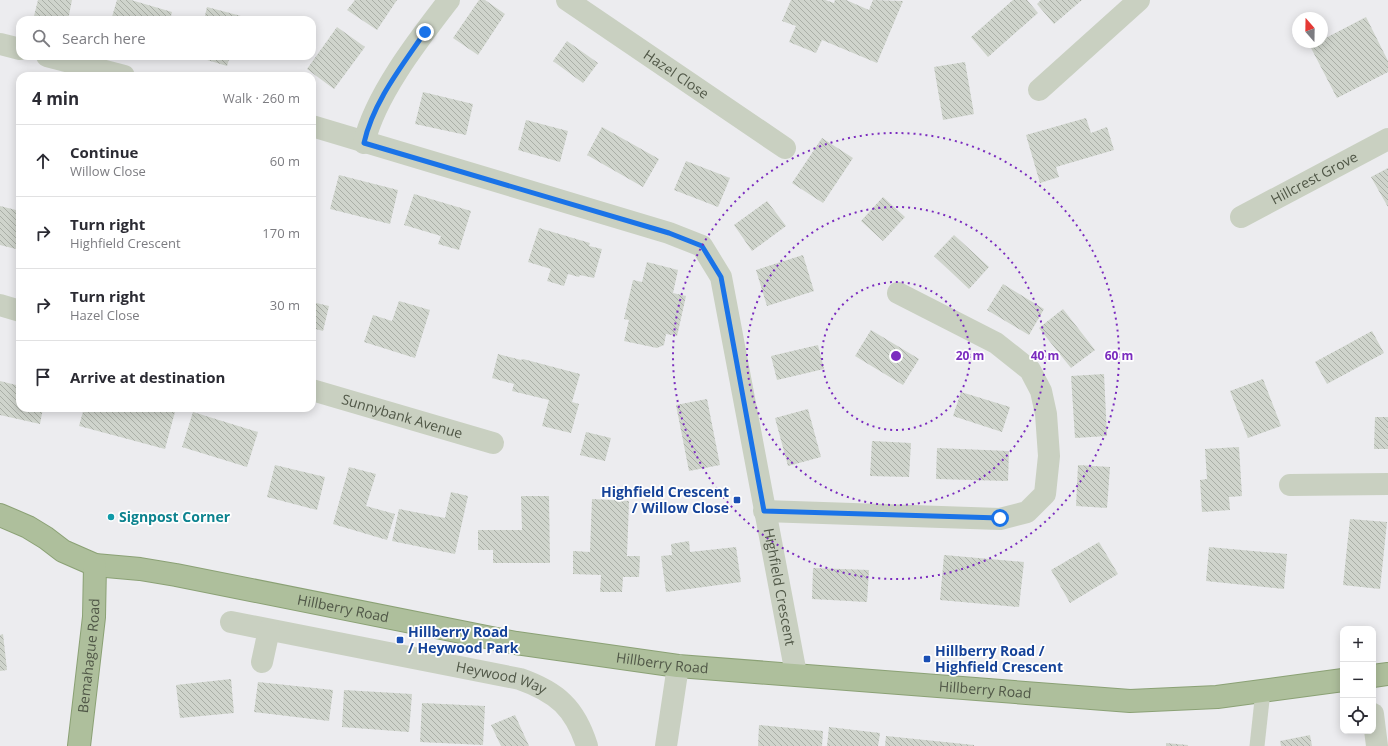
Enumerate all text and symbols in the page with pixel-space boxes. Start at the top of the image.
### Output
north arrow [1292,12,1328,48]
search box [16,16,316,60]
route end [416,23,434,41]
icon: search [30,27,52,49]
text: Search here [62,28,146,48]
street label: Hazel Close [640,45,713,103]
text: 4 min [32,87,79,110]
text: Walk · 260 m [223,89,300,107]
text: Continue [70,142,138,162]
street label: Hillcrest Grove [1267,147,1361,209]
icon: ahead [32,150,54,172]
text: 60 m [270,152,300,170]
text: Willow Close [70,162,146,180]
text: Turn right [70,214,145,234]
icon: right [32,222,54,244]
text: 170 m [262,224,300,242]
text: Highfield Crescent [70,234,181,252]
text: Turn right [70,286,145,306]
icon: right [32,294,54,316]
text: 30 m [270,296,300,314]
text: Hazel Close [70,306,140,324]
text: 20 m [956,347,984,364]
text: 40 m [1031,347,1059,364]
text: 60 m [1105,347,1133,364]
centre of rings [889,349,903,363]
icon: arrive [32,366,54,388]
text: Arrive at destination [70,367,225,387]
street label: Sunnybank Avenue [340,389,465,443]
place label: Highfield Crescent / Willow Close [601,482,729,517]
marker: Highfield Crescent / Willow Close [732,495,742,505]
place label: Signpost Corner [119,507,231,526]
route start [991,509,1009,527]
marker: Signpost Corner [106,512,116,522]
street label: Highfield Crescent [760,527,800,647]
street label: Hillberry Road [296,590,391,626]
street label: Bemahague Road [73,598,103,714]
place label: Hillberry Road / Heywood Park [408,622,519,657]
map controls [1340,626,1376,734]
button: + [1340,626,1376,662]
marker: Hillberry Road / Heywood Park [395,635,405,645]
place label: Hillberry Road / Highfield Crescent [935,641,1063,676]
street label: Hillberry Road [615,647,709,677]
marker: Hillberry Road / Highfield Crescent [922,654,932,664]
street label: Heywood Way [454,657,551,699]
button: − [1340,662,1376,698]
street label: Hillberry Road [938,676,1032,702]
button: locate [1340,698,1376,734]

